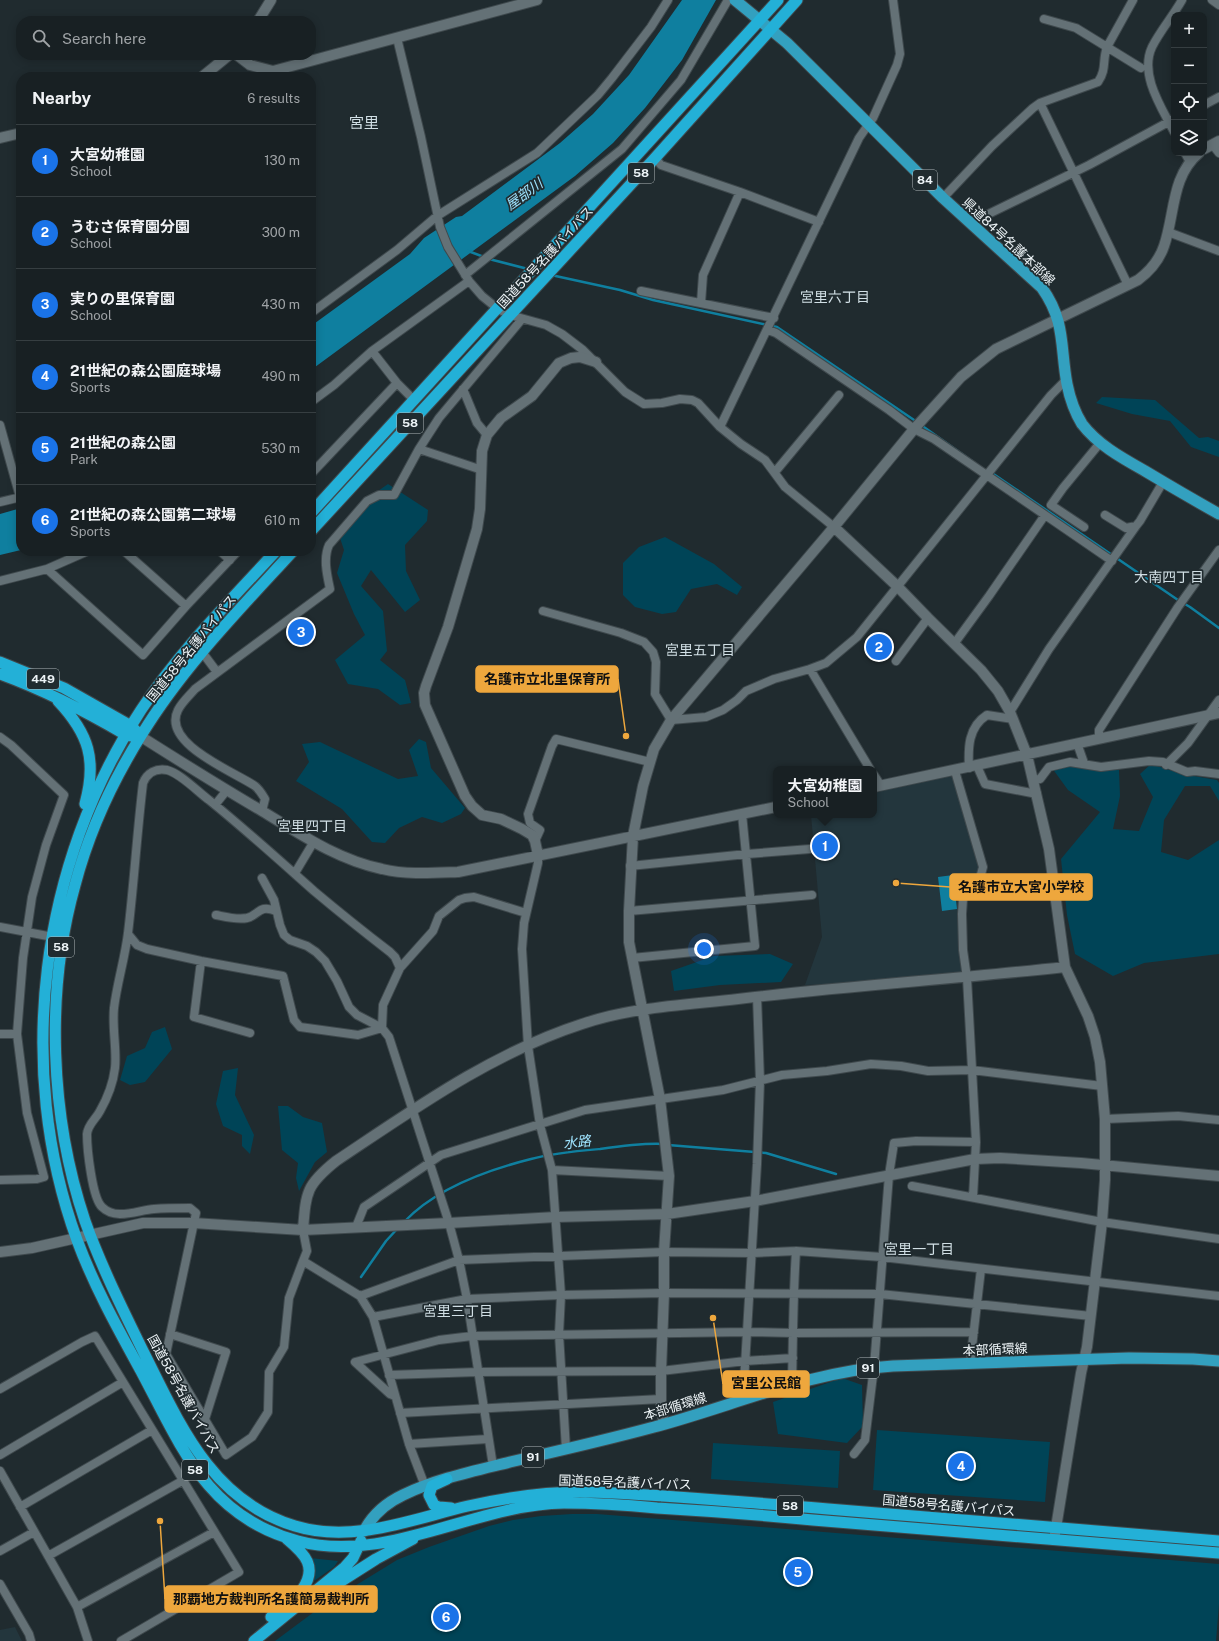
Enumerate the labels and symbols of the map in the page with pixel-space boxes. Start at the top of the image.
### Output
district label: 宮里 [349,114,379,131]
road number: 58 [628,163,654,183]
road number: 84 [913,170,937,190]
water label: 屋部川 [502,174,547,213]
street label: 県道84号名護本部線 [959,195,1058,288]
street label: 国道58号名護バイパス [494,203,596,311]
district label: 宮里六丁目 [800,289,870,305]
road number: 58 [397,413,423,433]
district label: 大南四丁目 [1134,569,1204,585]
street label: 国道58号名護バイパス [144,592,239,705]
pin: 3 [288,617,314,647]
pin: 2 [866,632,892,662]
district label: 宮里五丁目 [665,642,735,658]
callout: 名護市立北里保育所 [476,666,618,692]
road number: 449 [27,669,59,689]
text: 名護市立北里保育所 [484,671,610,687]
district label: 宮里四丁目 [277,818,347,834]
pin: 1 [812,831,838,861]
callout: 名護市立大宮小学校 [950,874,1092,900]
text: 名護市立大宮小学校 [958,879,1084,895]
road number: 58 [48,937,74,957]
your location [694,939,714,959]
water label: 水路 [562,1132,593,1152]
district label: 宮里一丁目 [884,1241,954,1257]
district label: 宮里三丁目 [423,1303,493,1319]
street label: 国道58号名護バイパス [145,1332,222,1456]
street label: 本部循環線 [962,1341,1028,1358]
road number: 91 [857,1358,879,1378]
callout: 宮里公民館 [723,1371,809,1397]
text: 宮里公民館 [731,1375,801,1391]
street label: 本部循環線 [642,1390,708,1423]
road number: 91 [522,1447,544,1467]
pin: 4 [948,1451,974,1481]
road number: 58 [182,1460,208,1480]
street label: 国道58号名護バイパス [558,1473,692,1492]
street label: 国道58号名護バイパス [882,1492,1016,1519]
road number: 58 [777,1496,803,1516]
pin: 5 [785,1557,811,1587]
callout: 那覇地方裁判所名護簡易裁判所 [165,1586,377,1612]
text: 那覇地方裁判所名護簡易裁判所 [173,1591,369,1607]
pin: 6 [433,1602,459,1632]

